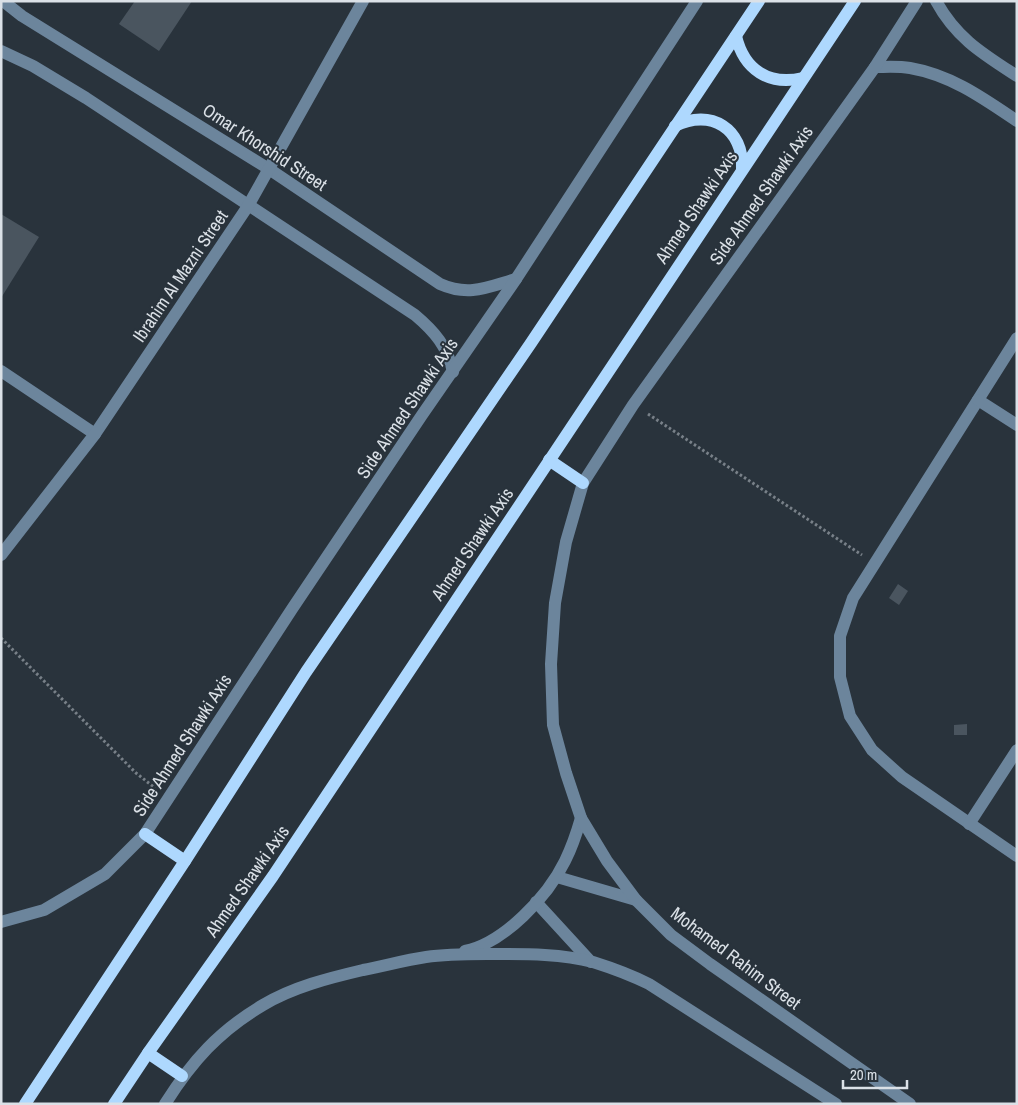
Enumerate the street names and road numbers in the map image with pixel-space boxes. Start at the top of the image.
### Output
street label: Omar Khorshid Street [198,97,332,197]
street label: Side Ahmed Shawki Axis [703,120,819,270]
street label: Ahmed Shawki Axis [648,146,743,269]
street label: Ibrahim Al Mazni Street [127,205,233,347]
street label: Side Ahmed Shawki Axis [351,333,463,483]
street label: Ahmed Shawki Axis [424,483,519,606]
street label: Side Ahmed Shawki Axis [127,669,237,821]
street label: Ahmed Shawki Axis [199,820,295,943]
street label: Mohamed Rahim Street [666,901,806,1015]

